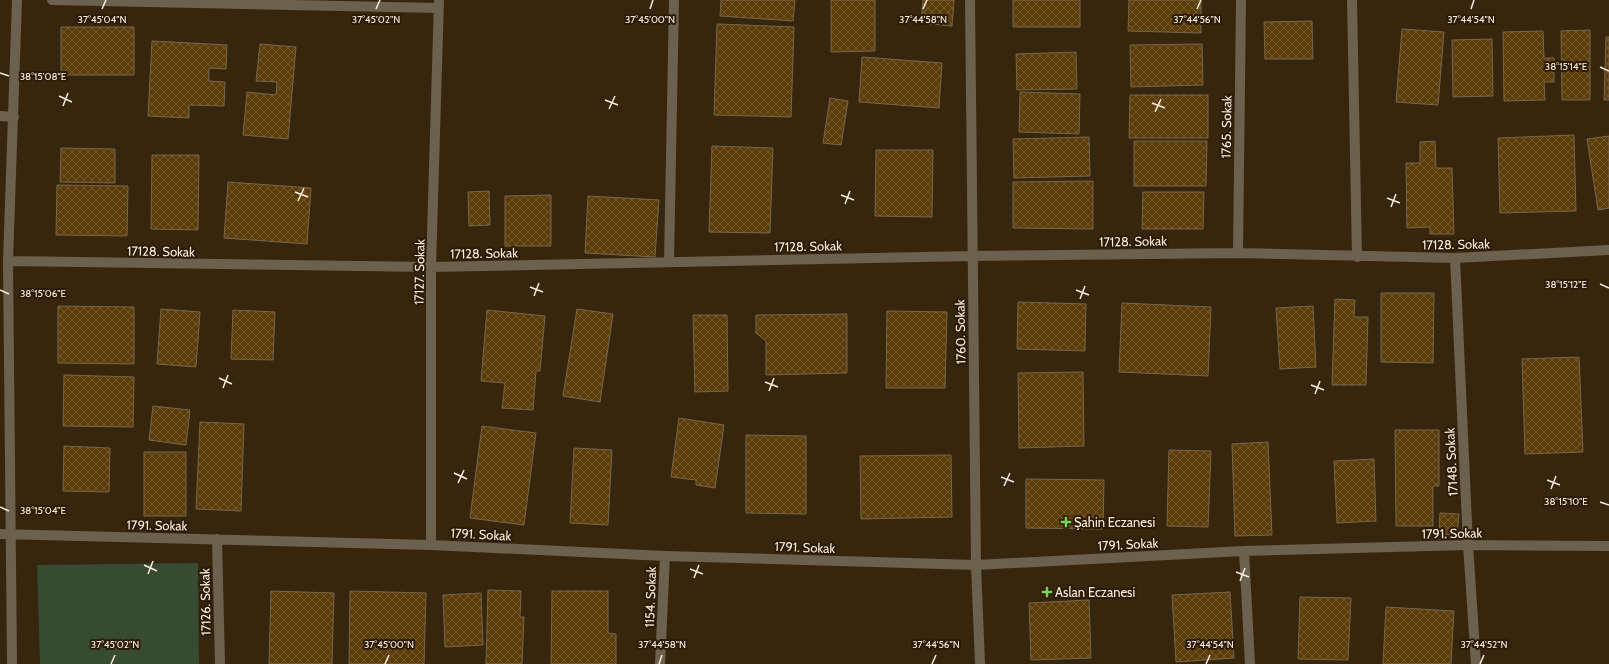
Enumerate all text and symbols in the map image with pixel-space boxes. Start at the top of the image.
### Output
text: 37°45'04"N [78,13,126,26]
text: 37°45'02"N [352,13,400,26]
text: 37°45'00"N [625,13,675,26]
text: 37°44'58"N [899,13,947,26]
text: 37°44'56"N [1173,13,1221,26]
text: 37°44'54"N [1447,13,1495,26]
text: 38°15'14"E [1545,60,1588,73]
text: 38°15'08"E [20,70,67,83]
street label: 1765. Sokak [1217,95,1235,159]
street label: 17128. Sokak [1099,232,1167,250]
street label: 17128. Sokak [1422,235,1490,253]
street label: 17128. Sokak [774,237,842,255]
street label: 17127. Sokak [410,239,428,305]
street label: 17128. Sokak [127,242,195,260]
street label: 17128. Sokak [450,244,518,262]
text: 38°15'12"E [1545,278,1587,291]
text: 38°15'06"E [20,287,67,300]
street label: 1760. Sokak [951,299,969,365]
street label: 17148. Sokak [1441,427,1461,497]
text: 38°15'10"E [1544,495,1588,508]
text: 38°15'04"E [20,504,67,517]
place label: Şahin Eczanesi [1074,514,1155,530]
street label: 1791. Sokak [127,516,188,534]
marker: Şahin Eczanesi [1061,517,1071,527]
street label: 1791. Sokak [450,524,512,544]
street label: 1791. Sokak [1422,524,1483,542]
street label: 1791. Sokak [1097,534,1159,554]
street label: 1791. Sokak [774,538,836,556]
street label: 1154. Sokak [641,566,659,628]
street label: 17126. Sokak [196,568,214,636]
place label: Aslan Eczanesi [1055,584,1135,600]
marker: Aslan Eczanesi [1042,587,1052,597]
text: 37°45'02"N [91,638,139,651]
text: 37°45'00"N [364,638,414,651]
text: 37°44'58"N [638,638,686,651]
text: 37°44'56"N [912,638,960,651]
text: 37°44'54"N [1186,638,1234,651]
text: 37°44'52"N [1460,638,1508,651]

